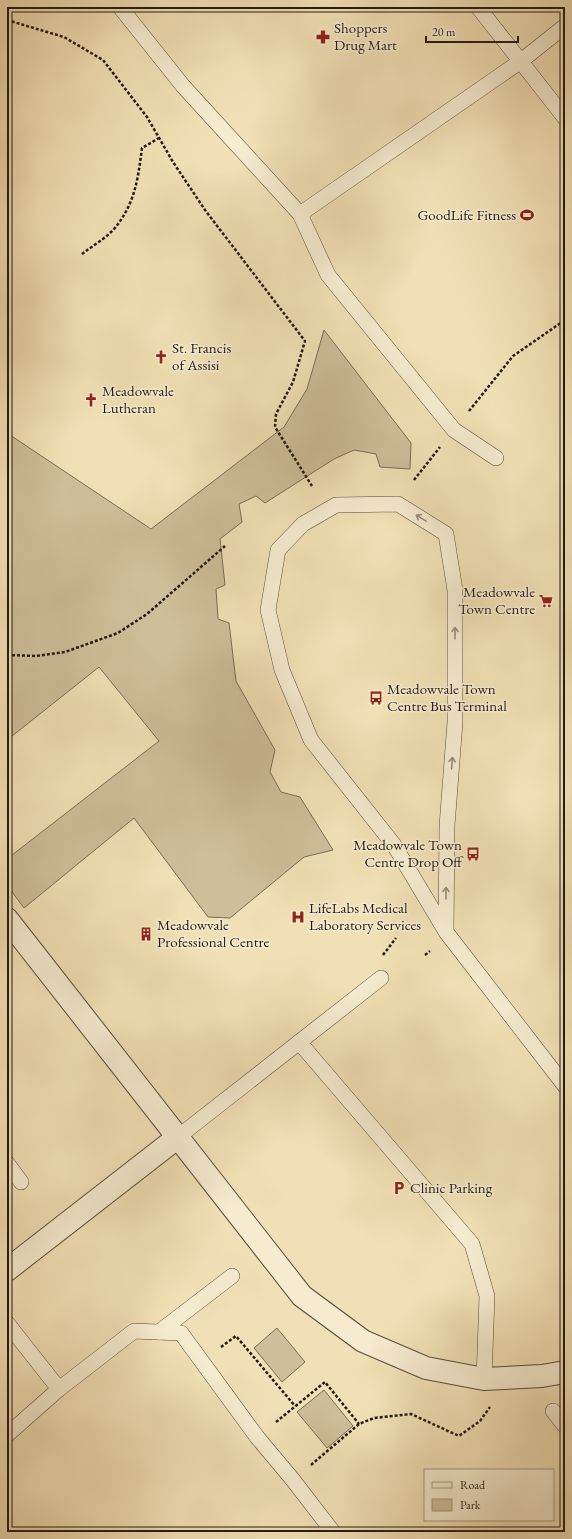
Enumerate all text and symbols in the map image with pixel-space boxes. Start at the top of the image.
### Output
place label: Shoppers Drug Mart [334,18,397,54]
scale bar [426,18,518,44]
text: 20 m [432,24,456,40]
pharmacy icon: Shoppers Drug Mart [315,29,331,45]
place label: GoodLife Fitness [417,205,516,224]
sports icon: GoodLife Fitness [519,207,535,223]
place label: St. Francis of Assisi [172,338,232,374]
church icon: St. Francis of Assisi [153,349,169,365]
place label: Meadowvale Lutheran [102,381,174,417]
church icon: Meadowvale Lutheran [83,392,99,408]
one-way arrow [415,514,427,522]
place label: Meadowvale Town Centre [458,582,535,618]
supermarket icon: Meadowvale Town Centre [538,593,554,609]
one-way arrow [451,627,459,640]
place label: Meadowvale Town Centre Bus Terminal [387,679,507,715]
bus stop icon: Meadowvale Town Centre Bus Terminal [368,690,384,706]
one-way arrow [448,757,455,770]
place label: Meadowvale Town Centre Drop Off [353,835,464,871]
bus stop icon: Meadowvale Town Centre Drop Off [465,846,481,862]
one-way arrow [442,887,450,900]
place label: LifeLabs Medical Laboratory Services [309,898,421,934]
hospital icon: LifeLabs Medical Laboratory Services [290,909,306,925]
place label: Meadowvale Professional Centre [157,915,269,951]
building icon: Meadowvale Professional Centre [138,926,154,942]
place label: Clinic Parking [410,1178,493,1197]
parking icon: Clinic Parking [391,1180,407,1196]
legend [424,1469,554,1521]
text: Road [460,1477,486,1493]
text: Park [460,1497,481,1513]

